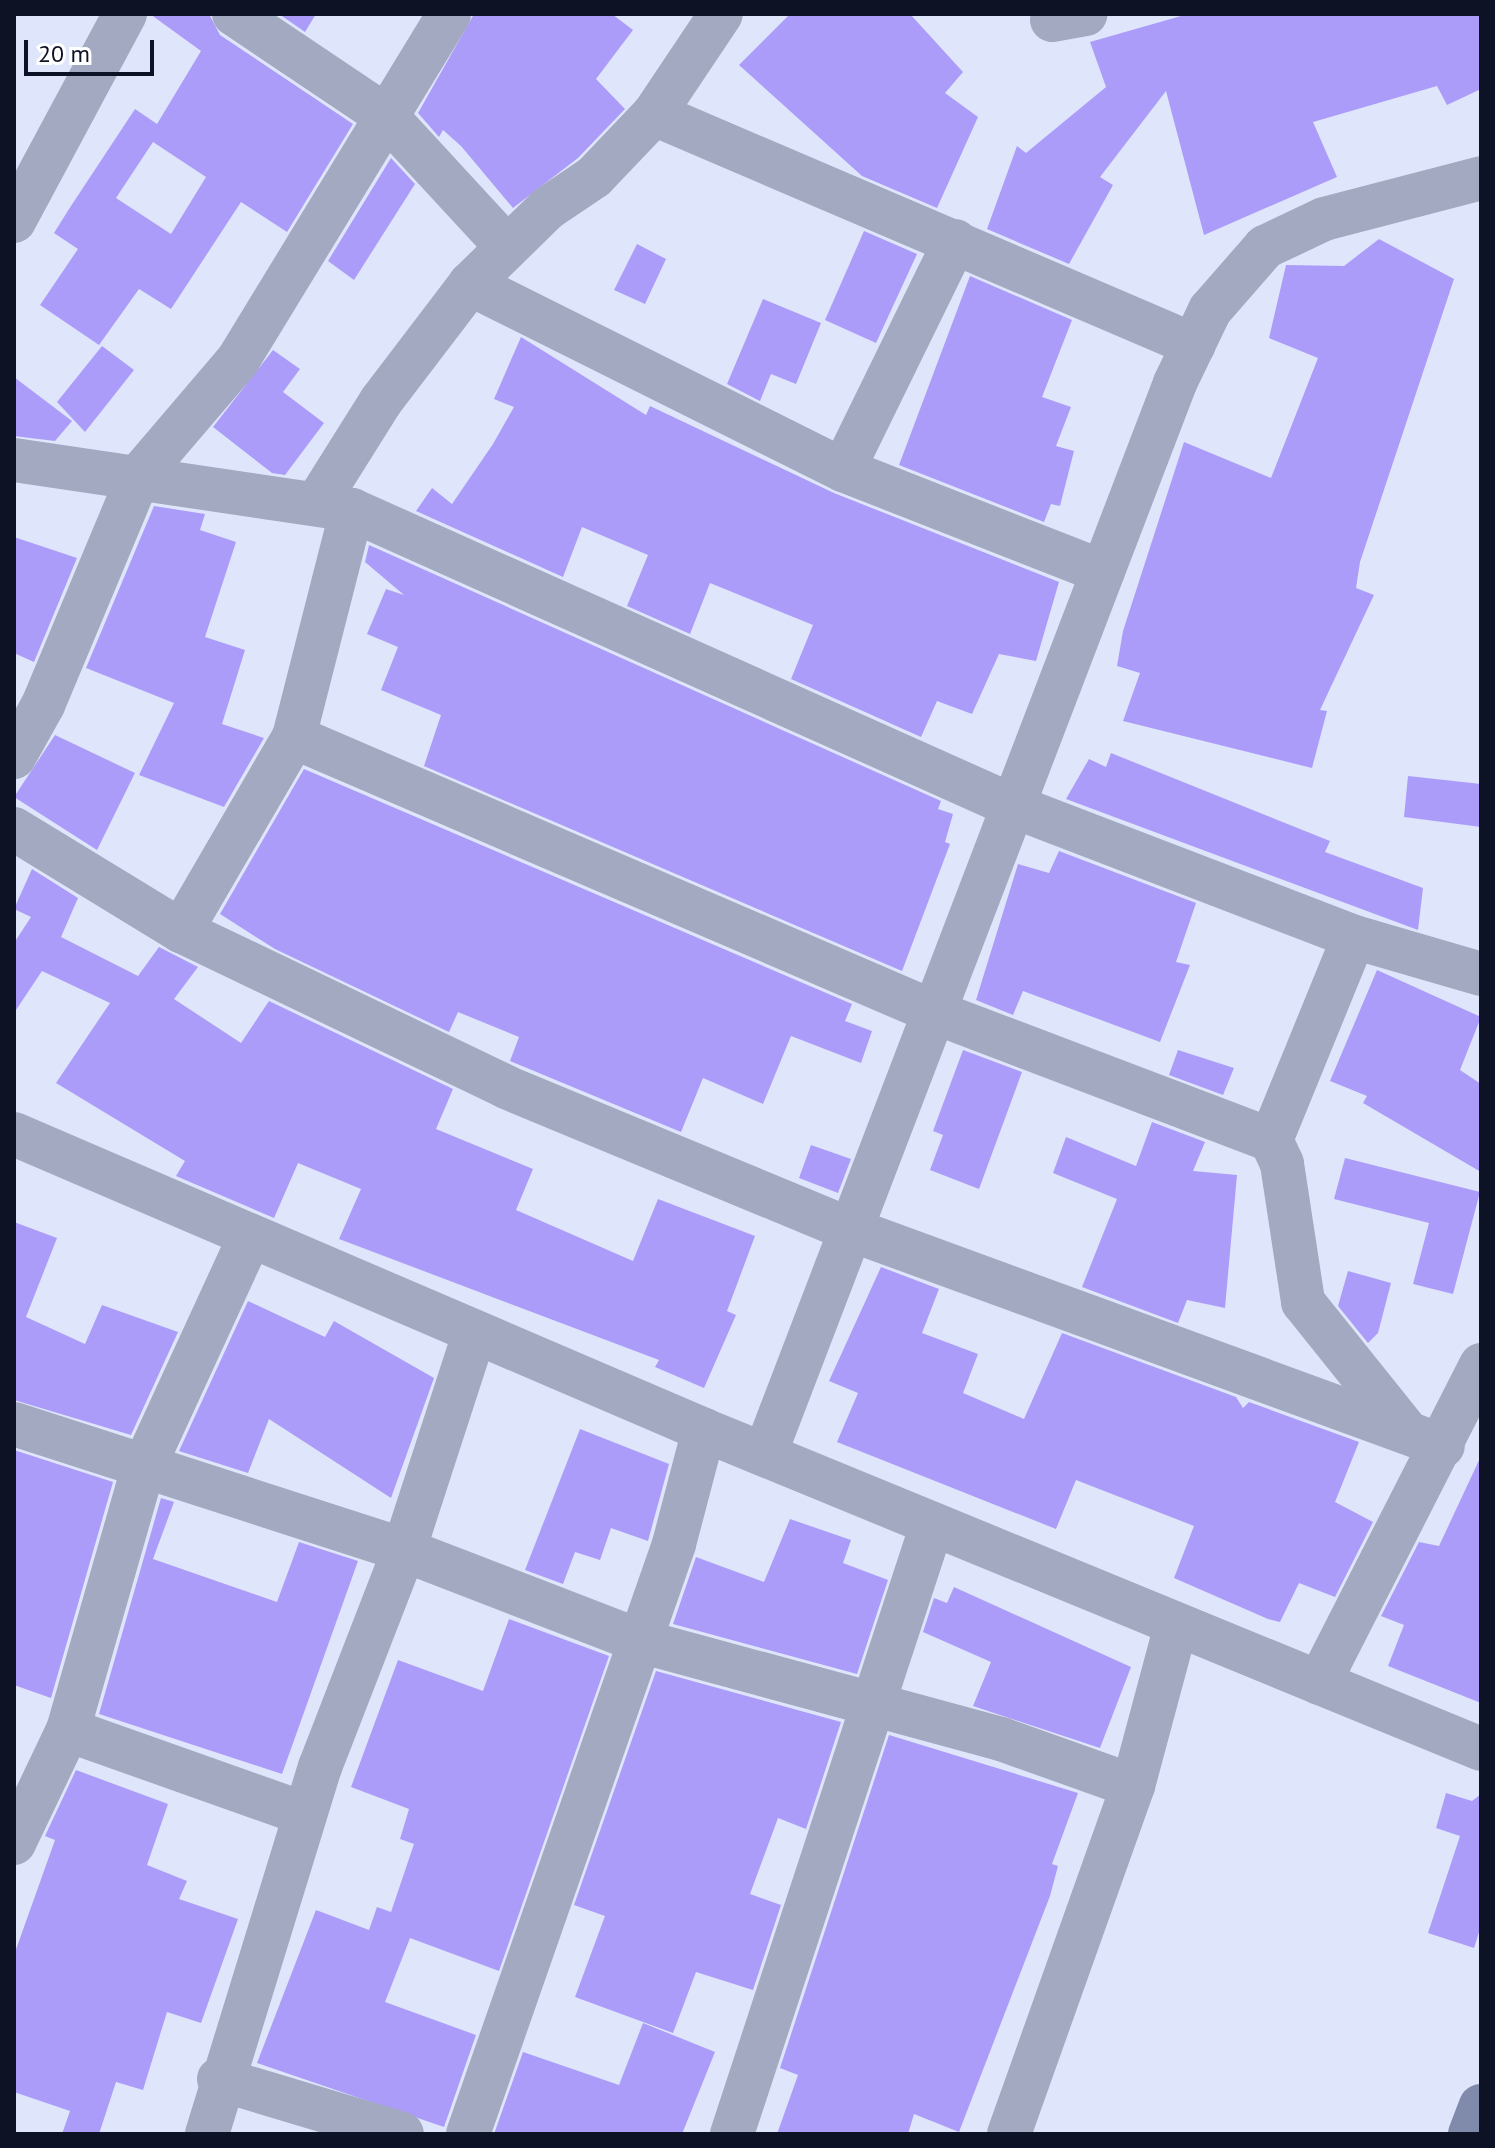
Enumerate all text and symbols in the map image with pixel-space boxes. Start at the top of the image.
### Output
scale bar [28,24,158,74]
text: 20 m [38,38,90,69]

